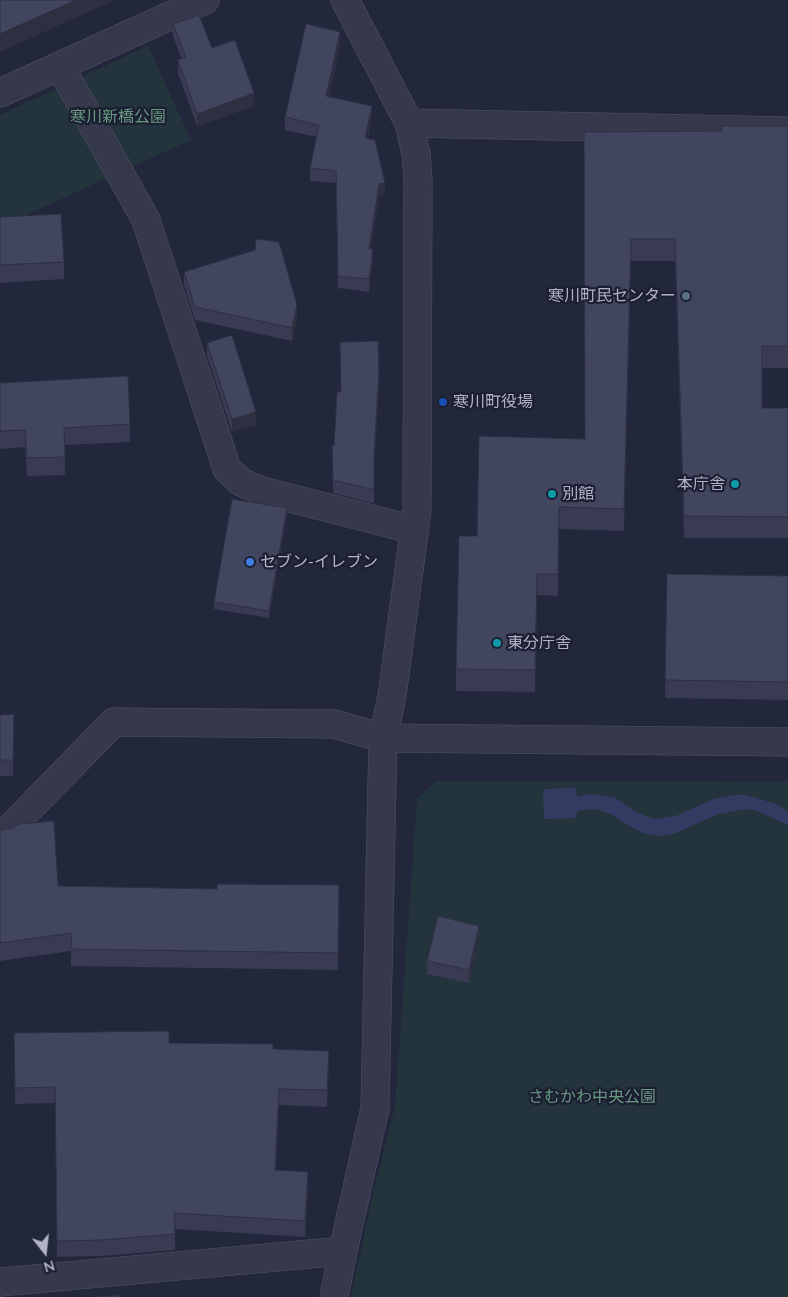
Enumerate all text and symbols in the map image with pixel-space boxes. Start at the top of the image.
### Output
park label: 寒川新橋公園 [70,107,166,127]
place label: 寒川町民センター [548,286,676,306]
marker: 寒川町民センター [680,290,692,302]
place label: 寒川町役場 [453,392,533,412]
marker: 寒川町役場 [437,396,449,408]
place label: 本庁舎 [677,474,725,494]
marker: 本庁舎 [729,478,741,490]
place label: 別館 [562,484,594,504]
marker: 別館 [546,488,558,500]
place label: セブン-イレブン [260,552,378,572]
marker: セブン-イレブン [244,556,256,568]
place label: 東分庁舎 [507,633,571,653]
marker: 東分庁舎 [491,637,503,649]
park label: さむかわ中央公園 [528,1087,656,1107]
north arrow [20,1227,70,1277]
text: N [42,1257,57,1277]

